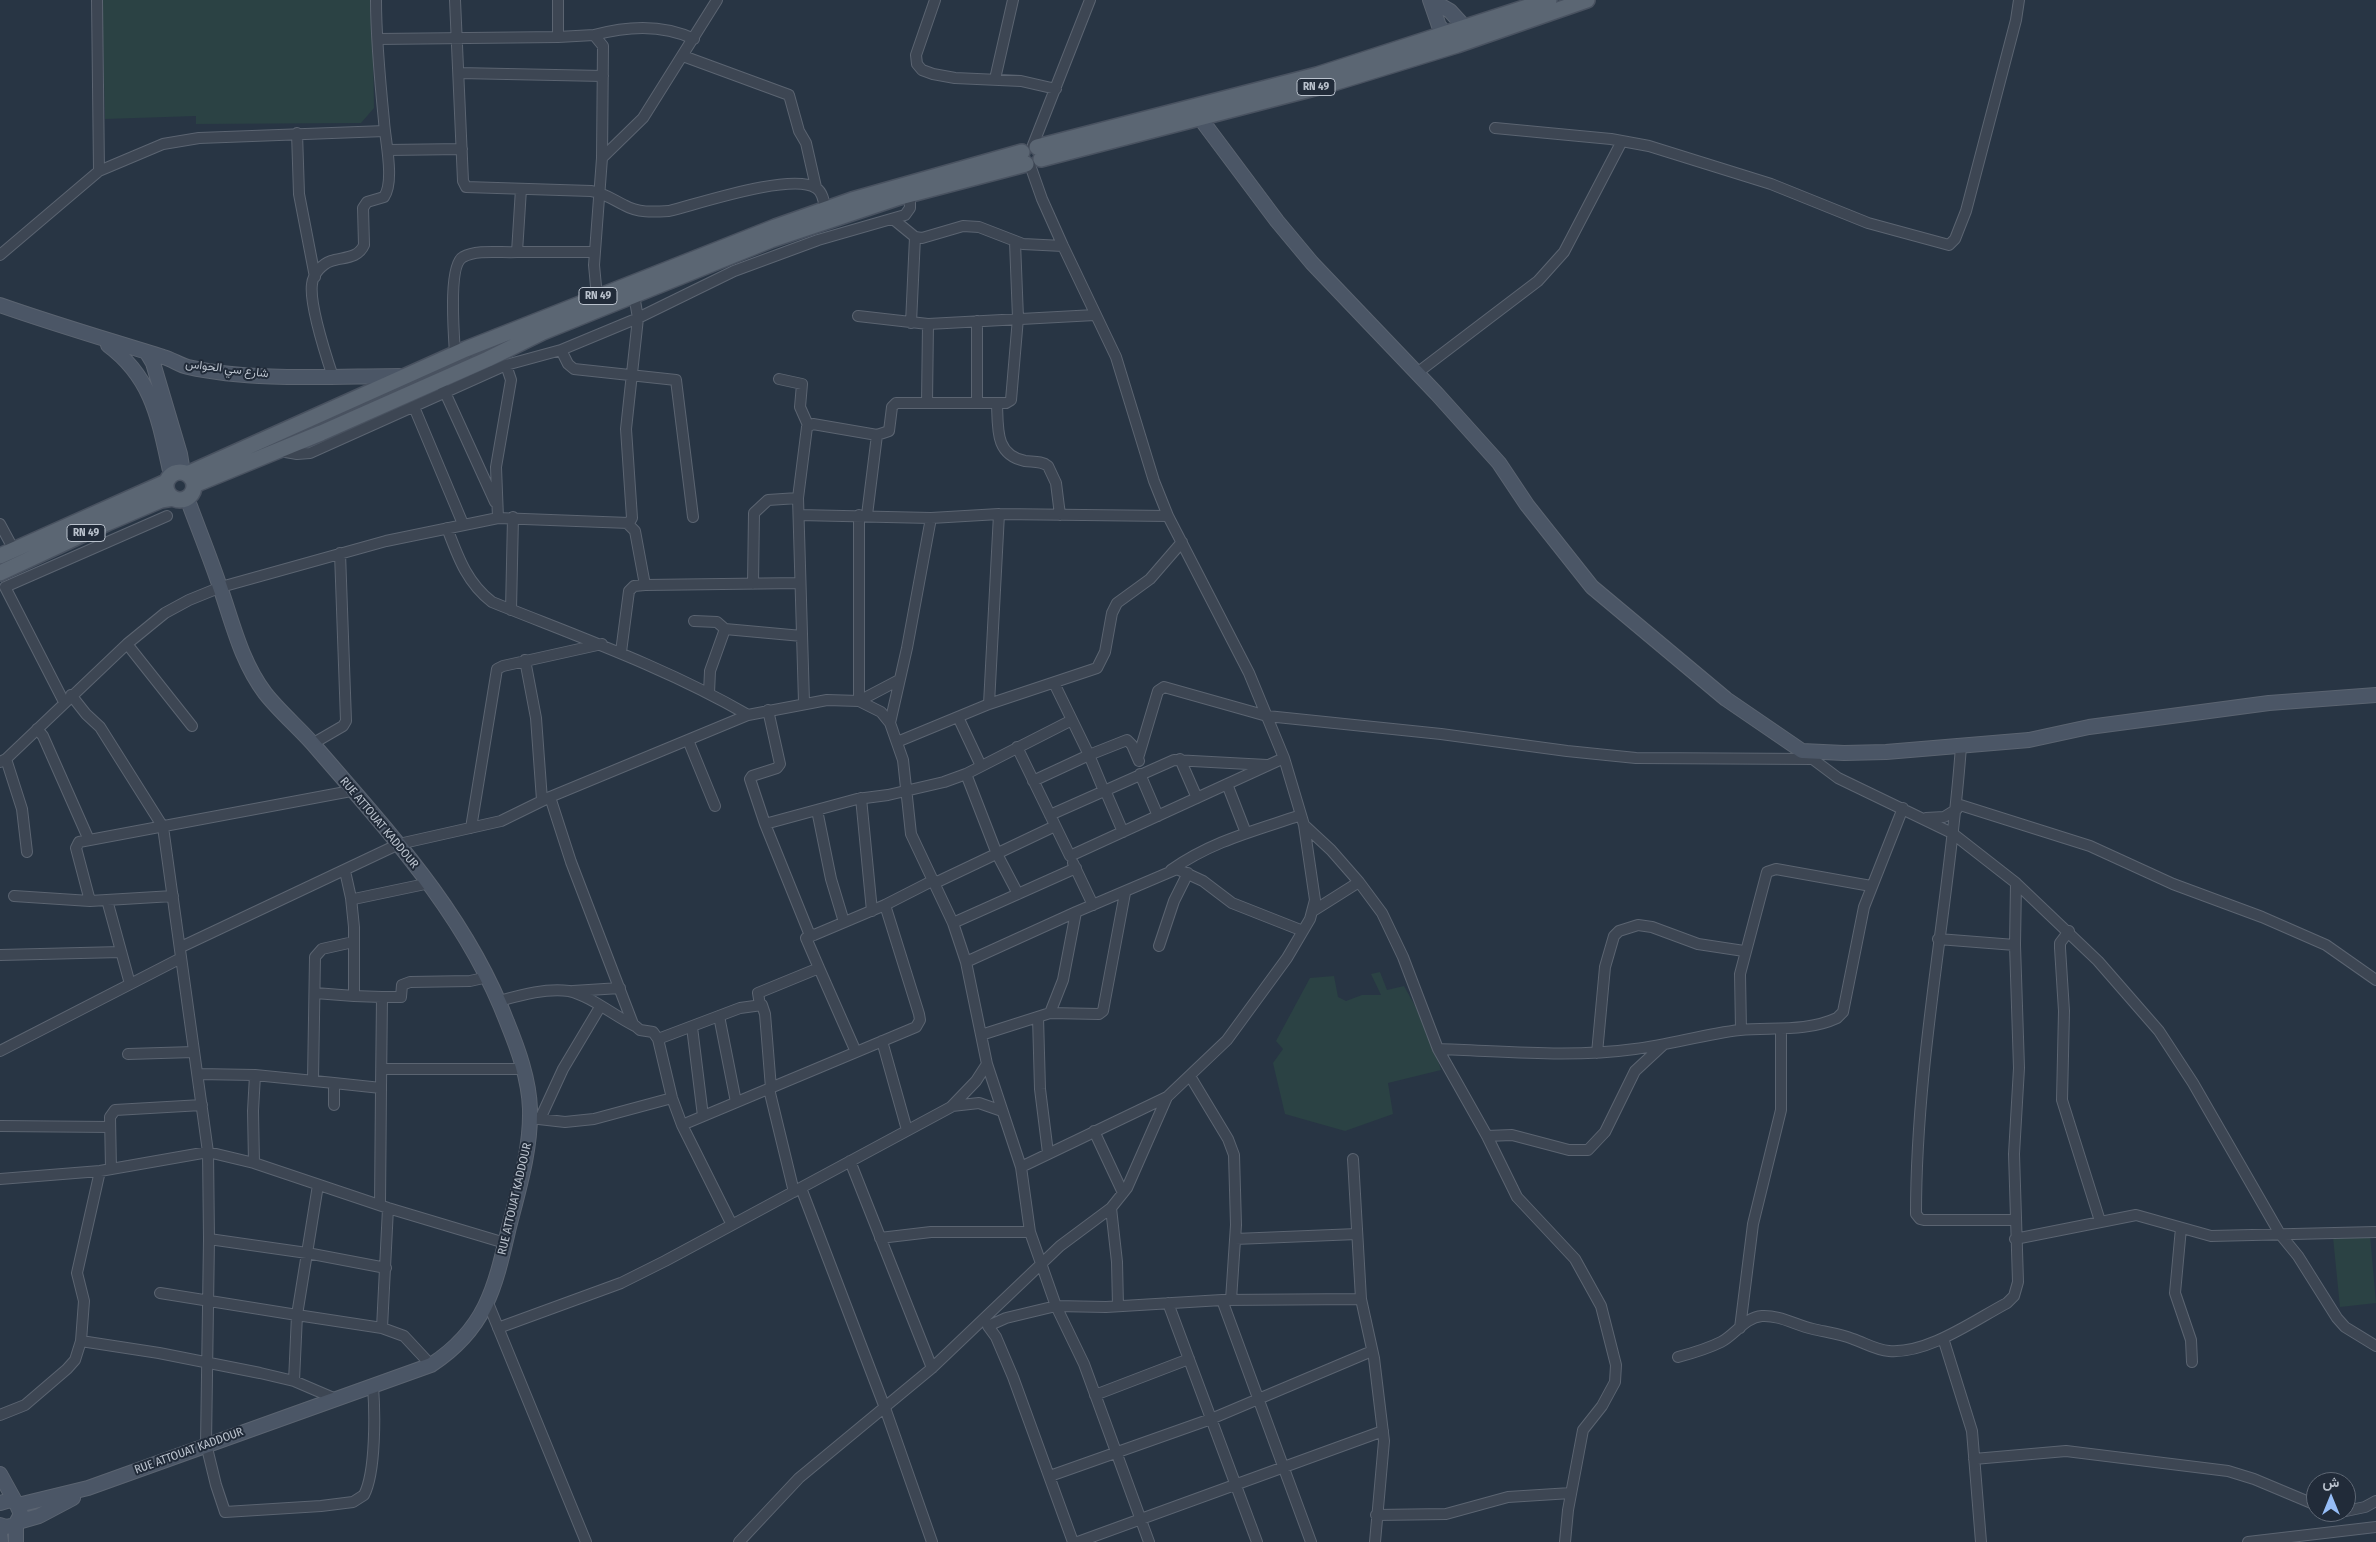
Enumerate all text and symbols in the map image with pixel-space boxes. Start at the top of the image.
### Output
road number: RN 49 [1297,78,1335,95]
road number: RN 49 [579,288,617,304]
street label: شارع سي الحواس [185,357,269,381]
road number: RN 49 [67,524,105,542]
street label: RUE ATTOUAT KADDOUR [337,774,421,872]
street label: RUE ATTOUAT KADDOUR [495,1142,535,1256]
street label: RUE ATTOUAT KADDOUR [133,1425,245,1477]
north arrow [2306,1472,2356,1522]
text: ش [2323,1474,2339,1491]

